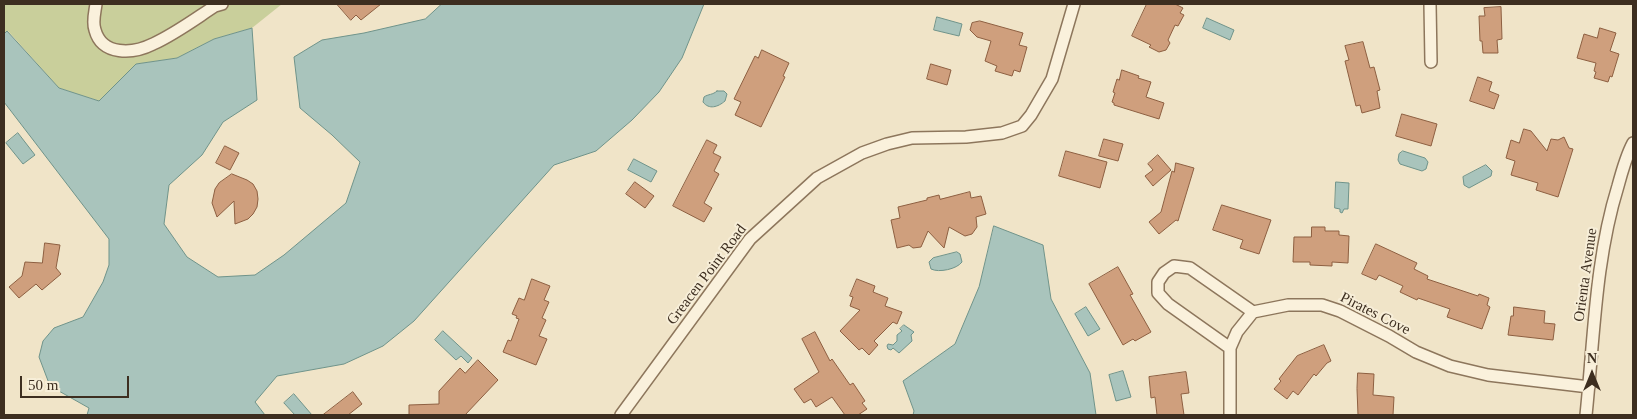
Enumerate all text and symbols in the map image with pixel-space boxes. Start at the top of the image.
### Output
street label: Greacen Point Road [663,221,751,329]
street label: Orienta Avenue [1571,227,1601,323]
street label: Pirates Cove [1337,289,1413,339]
north arrow [1567,349,1617,399]
text: N [1587,351,1597,366]
scale bar [22,366,131,398]
text: 50 m [28,377,58,393]

